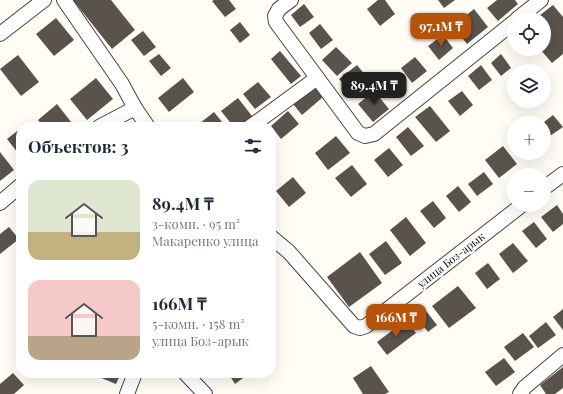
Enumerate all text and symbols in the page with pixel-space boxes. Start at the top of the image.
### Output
map controls [507,12,551,212]
button: locate [507,12,551,56]
pin: 97.1M ₸ [404,13,478,47]
text: 97.1M ₸ [419,17,463,34]
button: layers [507,64,551,108]
pin: 89.4M ₸ [337,72,411,106]
text: 89.4M ₸ [350,76,398,93]
button: + [507,116,551,160]
text: Объектов: 3 [28,135,129,157]
icon: filters [242,135,264,157]
button: − [507,168,551,212]
text: 89.4M ₸ [152,192,214,214]
icon: home [60,196,108,244]
text: 3-комн. · 95 m² [152,215,240,232]
street label: улица Боз-арык [413,228,488,291]
text: Макаренко улица [152,232,258,249]
text: 166M ₸ [152,292,207,314]
icon: home [60,296,108,344]
pin: 166M ₸ [363,304,429,338]
text: 166M ₸ [375,308,417,325]
text: 5-комн. · 158 m² [152,315,245,332]
text: улица Боз-арык [152,332,249,349]

